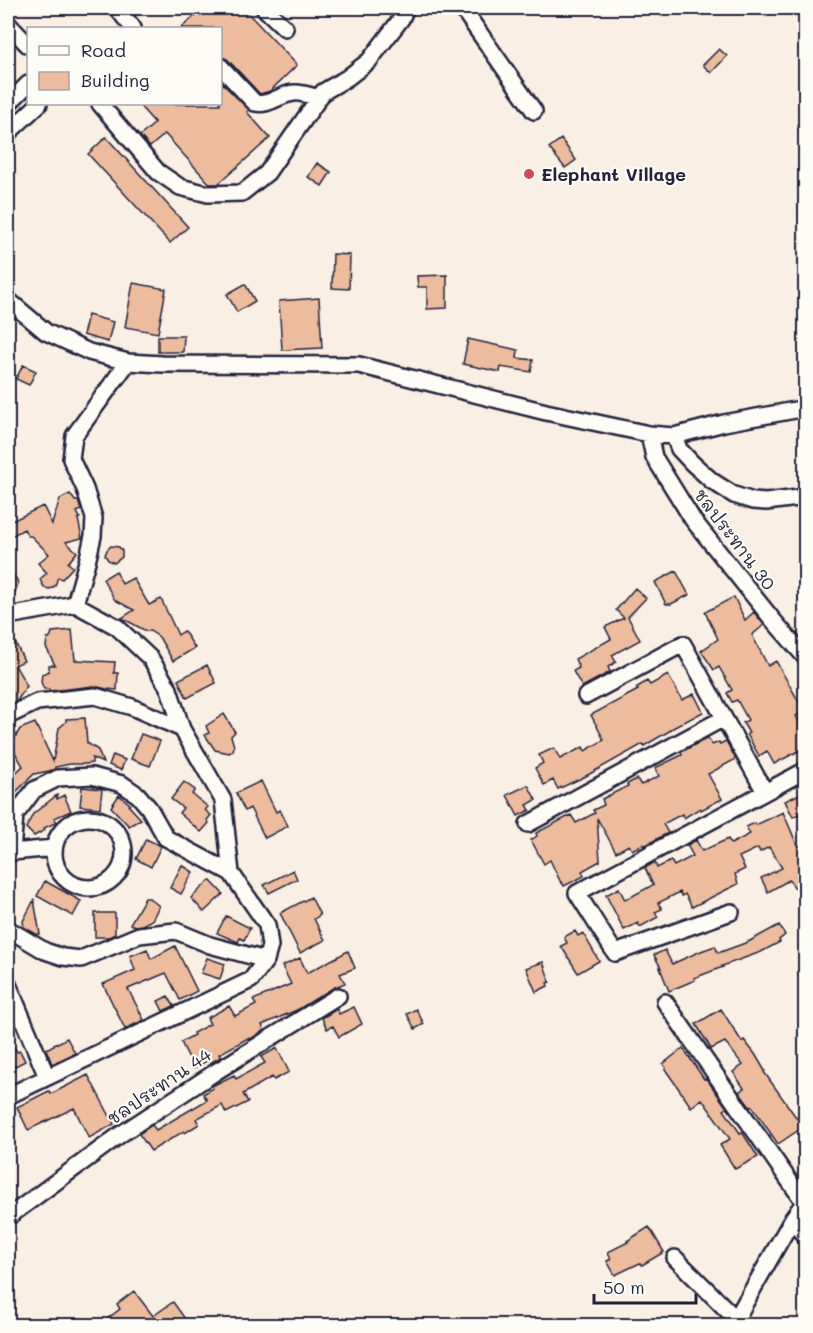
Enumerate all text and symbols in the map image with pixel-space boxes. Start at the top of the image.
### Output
legend [27,27,222,105]
text: Road [81,38,126,62]
text: Building [81,68,149,92]
place label: Elephant Village [541,162,686,186]
marker: Elephant Village [522,167,536,181]
street label: ชลประทาน 30 [689,483,781,595]
street label: ชลประทาน 44 [102,1042,216,1130]
scale bar [594,1267,696,1305]
text: 50 m [603,1275,645,1299]

